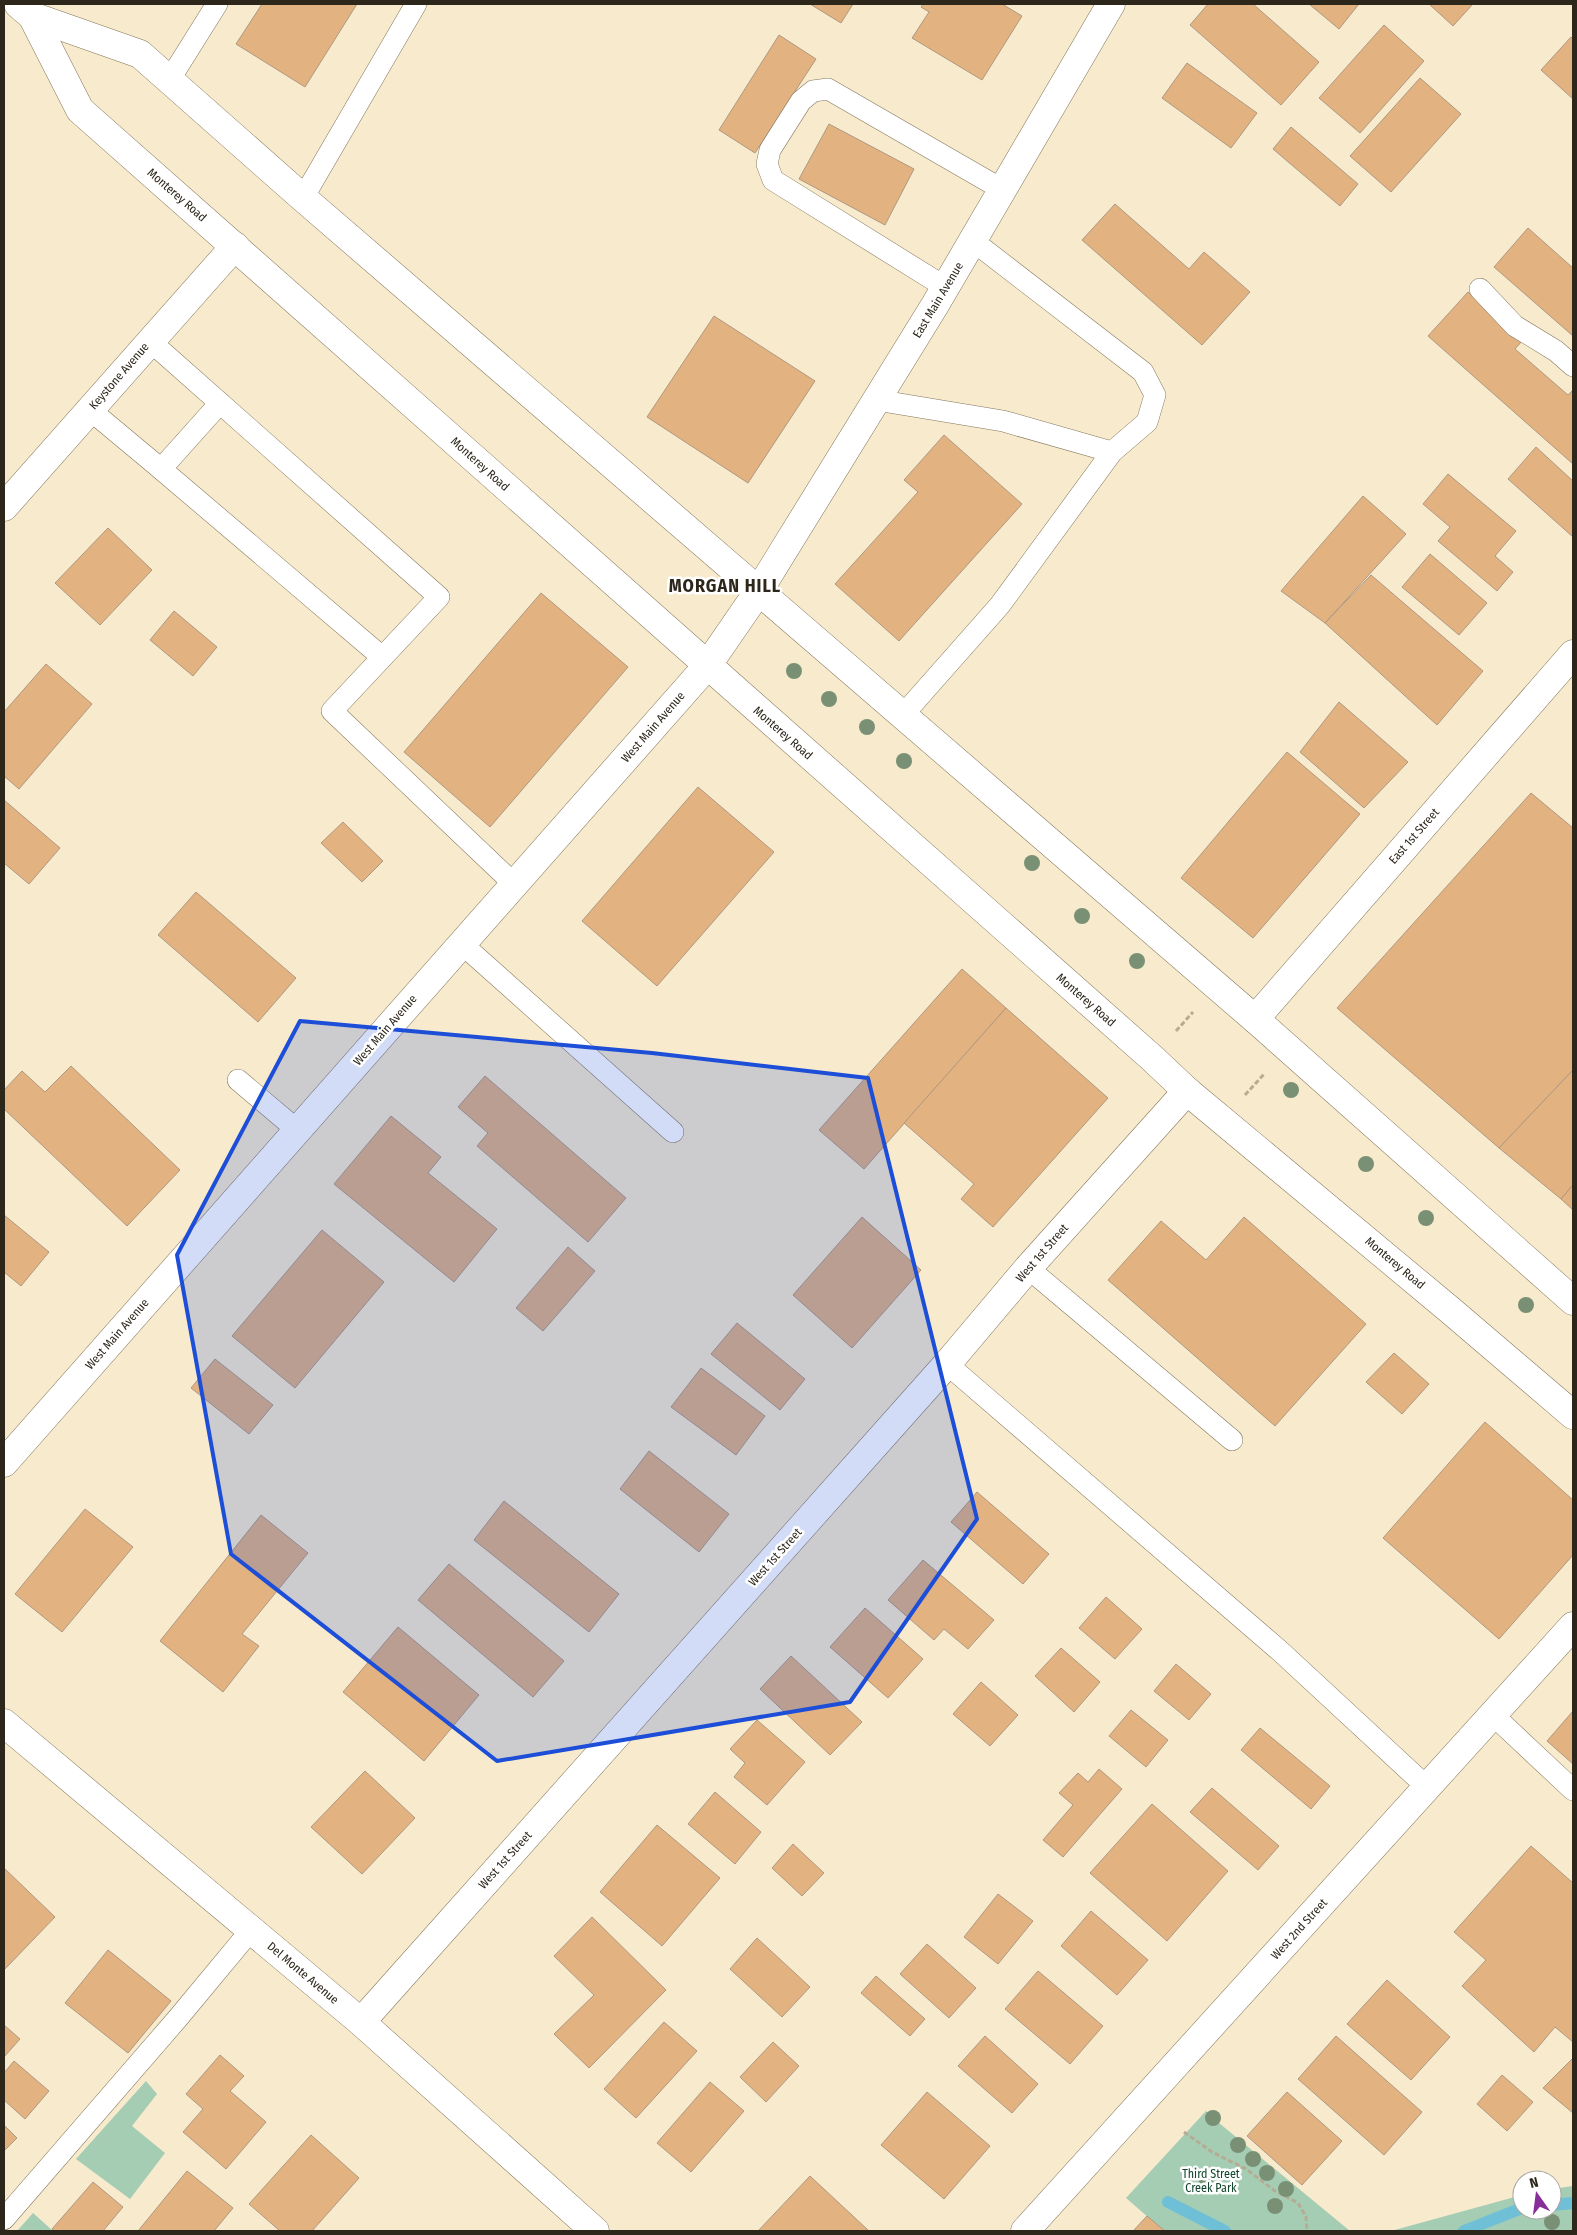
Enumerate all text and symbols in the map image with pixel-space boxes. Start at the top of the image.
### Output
street label: Monterey Road [145,166,209,224]
street label: East Main Avenue [910,260,966,340]
street label: Keystone Avenue [86,340,152,412]
street label: Monterey Road [448,434,512,494]
district label: MORGAN HILL [669,575,781,597]
street label: West Main Avenue [618,689,688,765]
street label: Monterey Road [751,704,815,762]
street label: East 1st Street [1386,805,1442,867]
street label: Monterey Road [1054,971,1118,1029]
street label: West Main Avenue [350,992,420,1068]
street label: West 1st Street [1013,1221,1071,1285]
street label: Monterey Road [1362,1234,1428,1292]
street label: West Main Avenue [82,1296,152,1372]
street label: West 1st Street [745,1525,805,1589]
street label: West 1st Street [475,1828,535,1892]
street label: West 2nd Street [1268,1896,1330,1962]
street label: Del Monte Avenue [265,1939,341,2007]
park label: Third Street Creek Park [1182,2167,1240,2195]
north arrow [1512,2170,1562,2220]
text: N [1528,2174,1540,2192]

